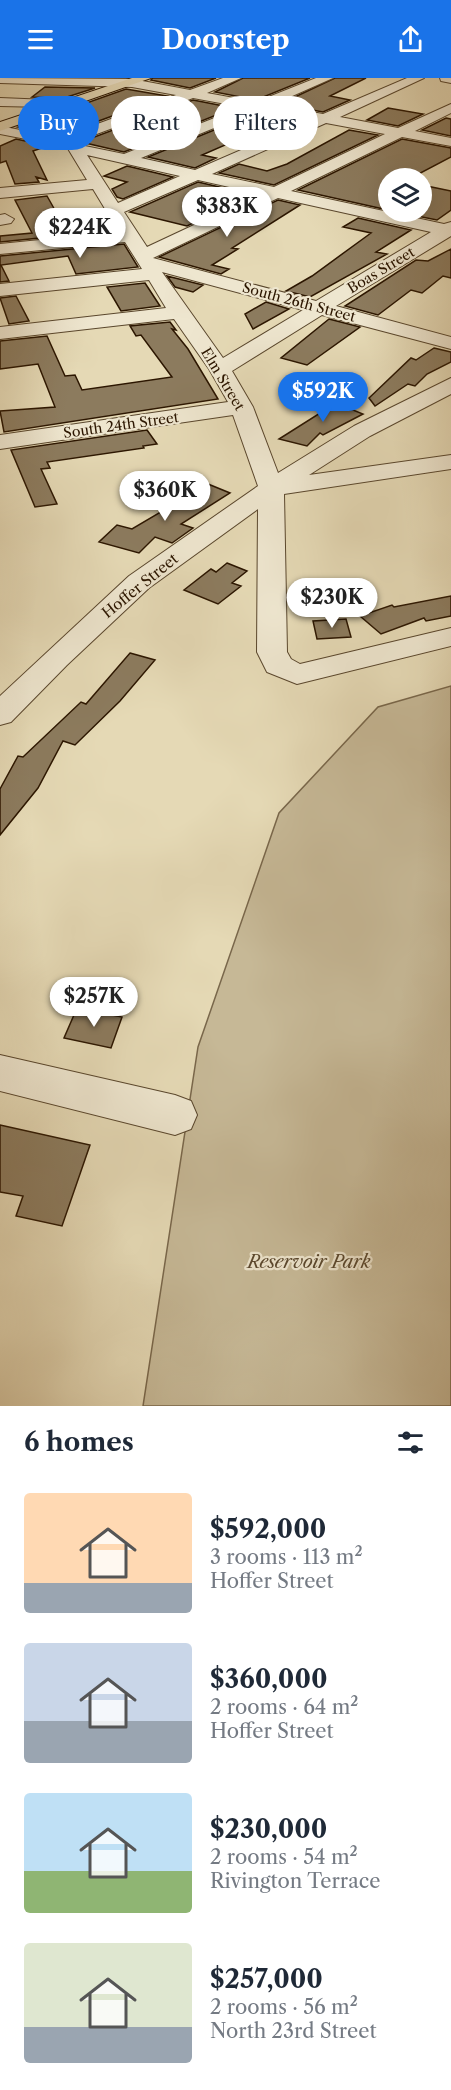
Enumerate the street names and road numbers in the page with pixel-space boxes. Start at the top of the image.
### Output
street label: Boas Street [344,243,418,297]
street label: South 26th Street [240,278,358,326]
street label: Elm Street [197,344,249,414]
street label: South 24th Street [62,408,180,442]
street label: Hoffer Street [98,549,182,622]

